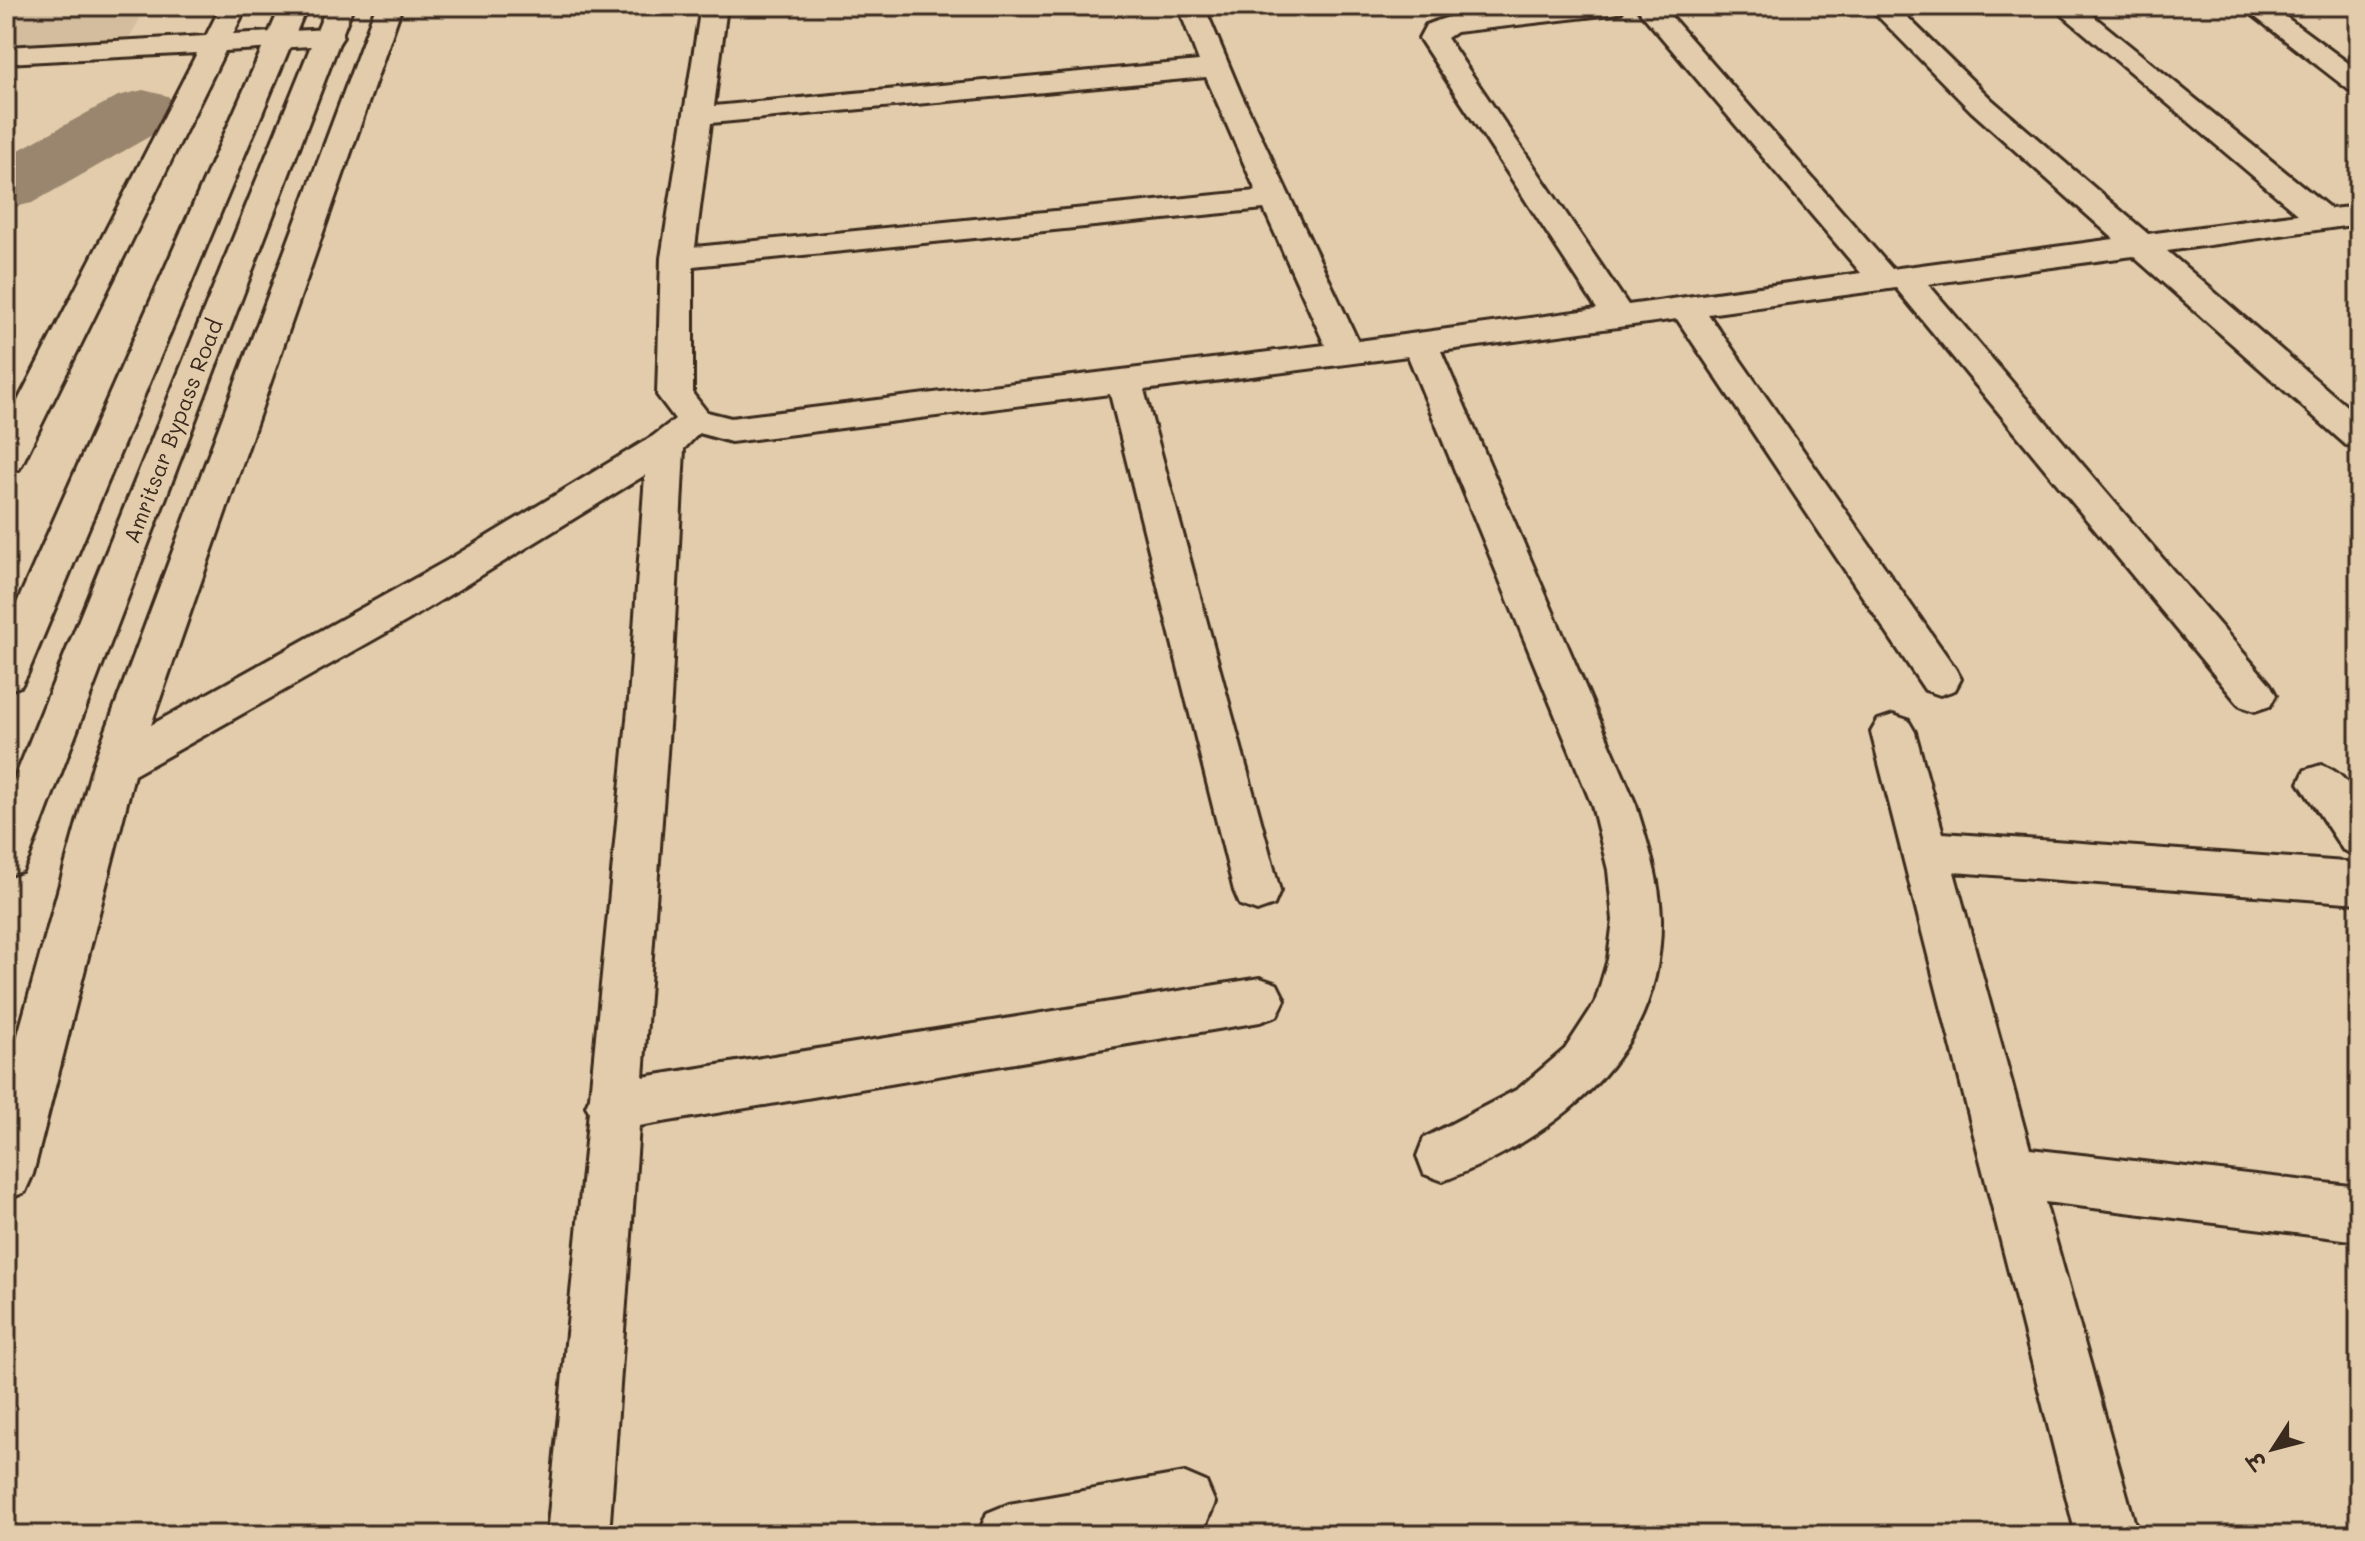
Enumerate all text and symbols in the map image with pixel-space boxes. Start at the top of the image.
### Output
street label: Amritsar Bypass Road [116,314,229,547]
north arrow [2233,1409,2313,1489]
text: उ [2239,1445,2274,1477]

